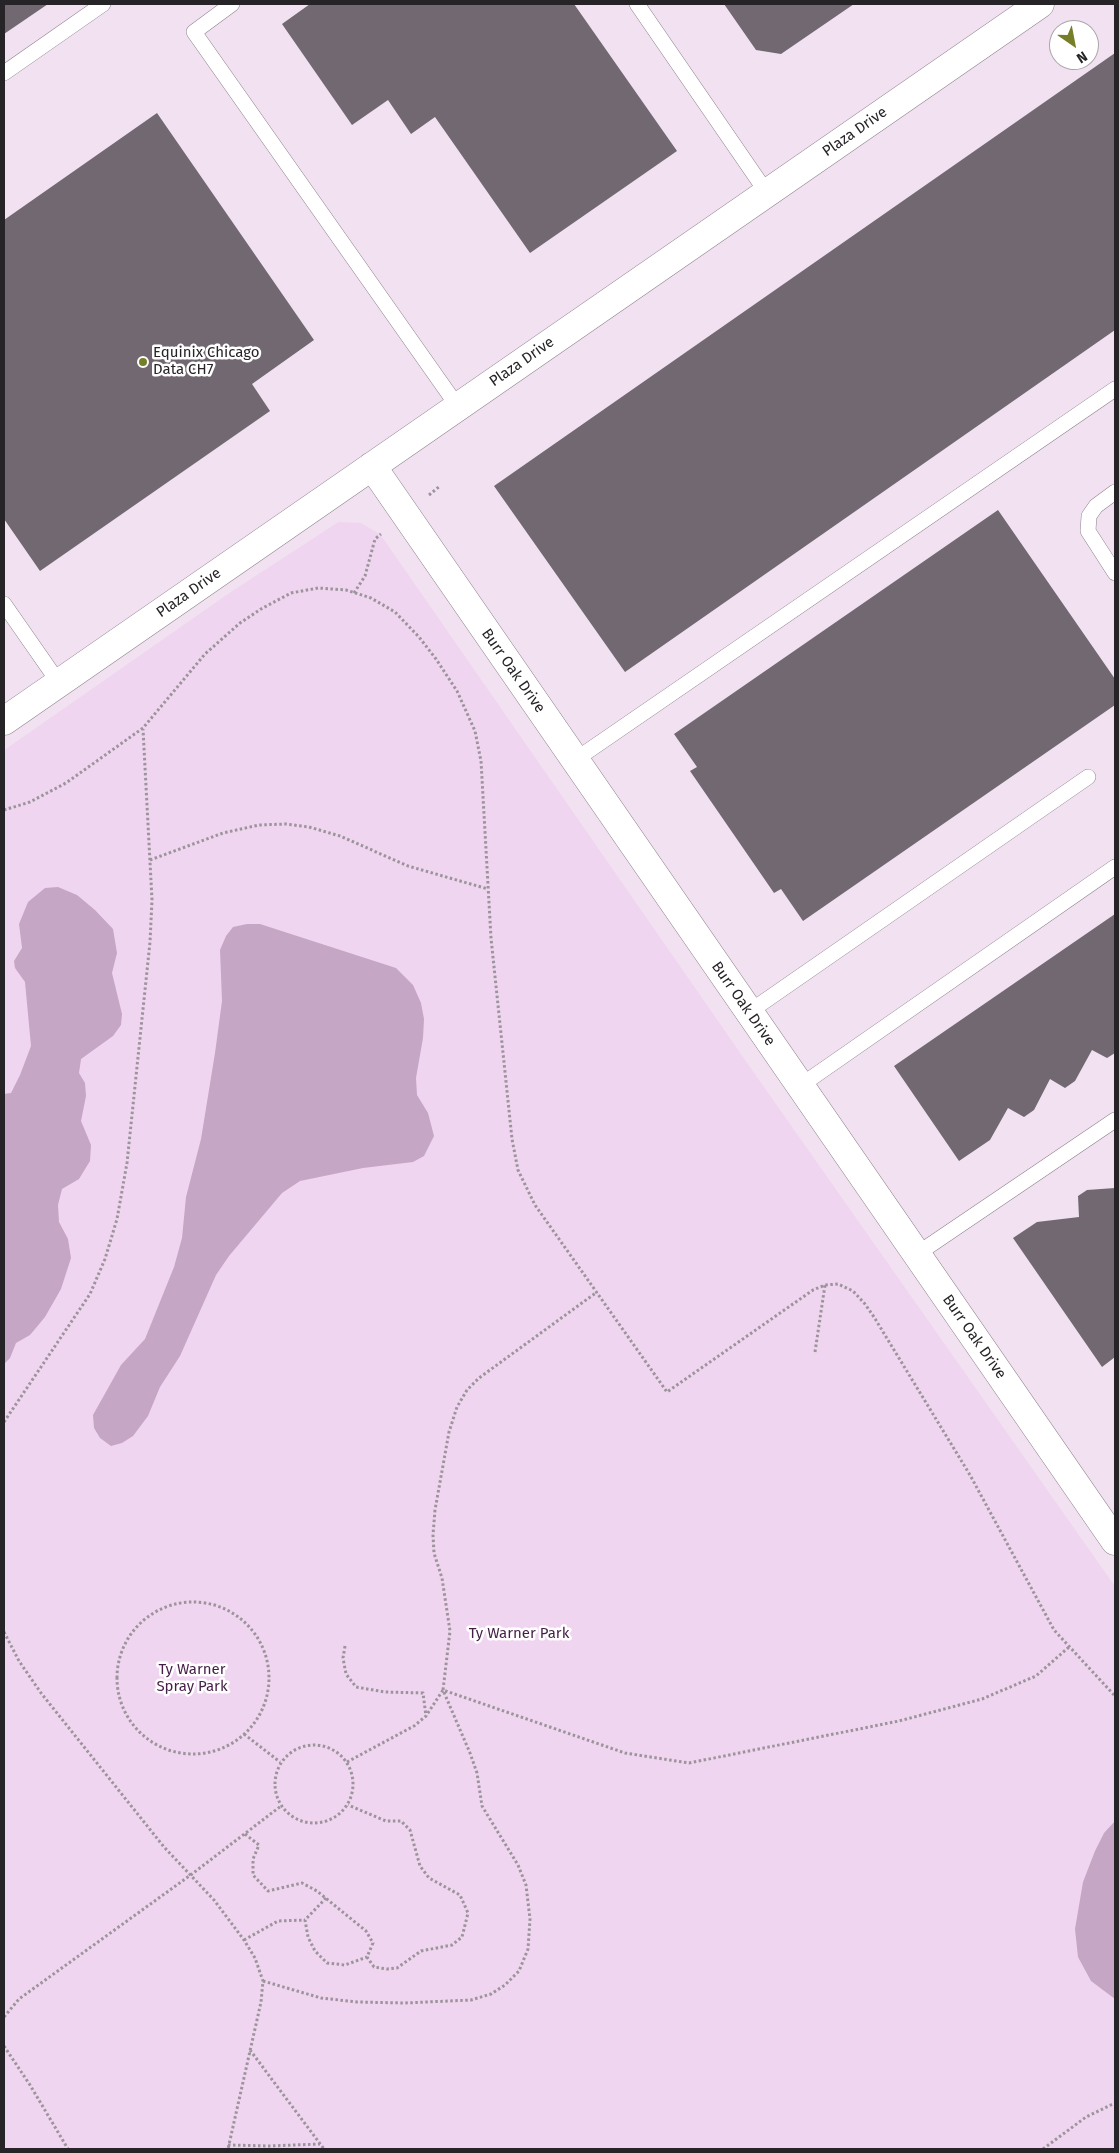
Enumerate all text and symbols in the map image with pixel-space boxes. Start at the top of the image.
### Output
north arrow [1049,20,1099,70]
text: N [1073,47,1090,67]
street label: Plaza Drive [819,103,891,161]
street label: Plaza Drive [486,333,558,391]
place label: Equinix Chicago Data CH7 [153,344,260,379]
marker: Equinix Chicago Data CH7 [137,356,149,368]
street label: Plaza Drive [153,564,225,622]
street label: Burr Oak Drive [477,625,549,717]
street label: Burr Oak Drive [707,958,779,1050]
street label: Burr Oak Drive [938,1291,1010,1383]
park label: Ty Warner Park [469,1625,569,1643]
park label: Ty Warner Spray Park [156,1661,228,1696]

